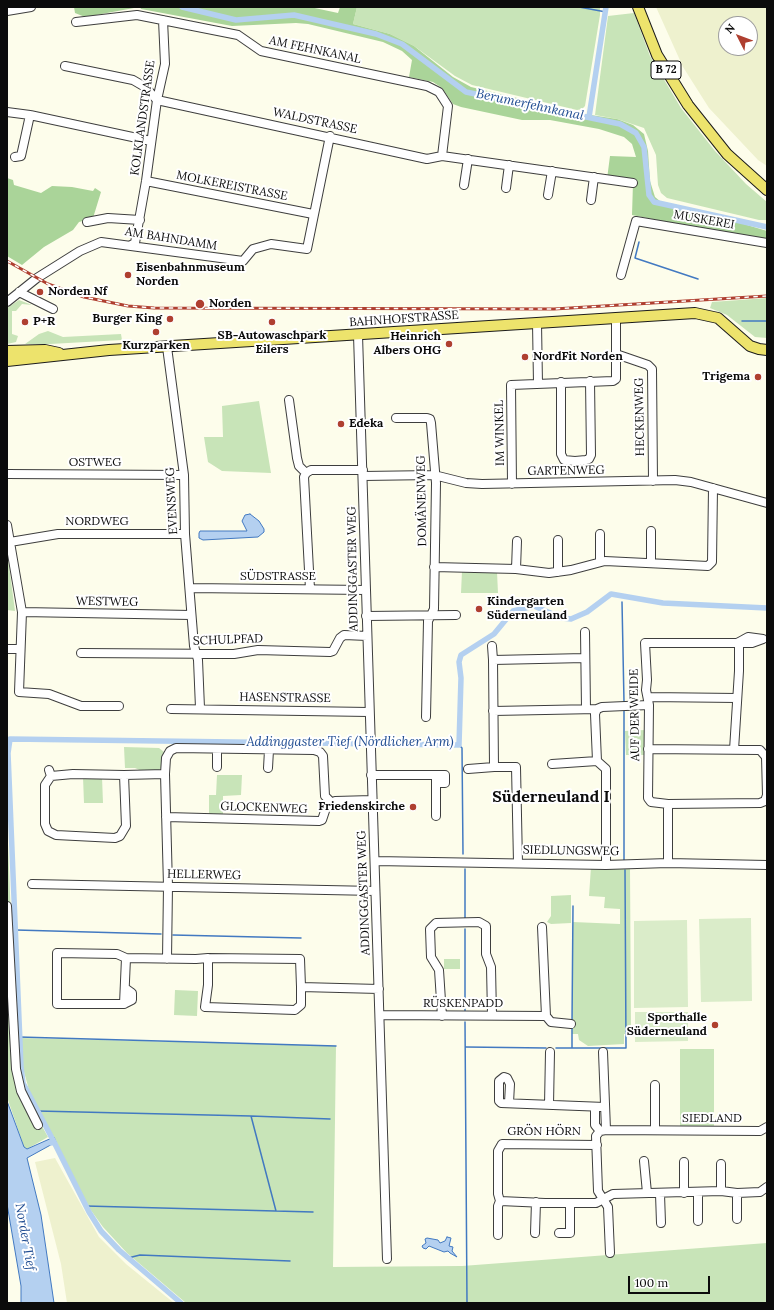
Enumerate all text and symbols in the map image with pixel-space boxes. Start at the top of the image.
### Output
north arrow [718,16,758,56]
text: N [722,21,738,36]
street label: AM FEHNKANAL [268,33,362,67]
street label: KOLKLANDSTRASSE [128,59,158,177]
road number: B 72 [651,61,681,79]
water label: Berumerfehnkanal [475,86,585,124]
street label: WALDSTRASSE [271,105,359,137]
street label: MOLKEREISTRASSE [175,168,289,204]
street label: MUSKEREI [672,208,736,232]
street label: AM BAHNDAMM [124,225,218,253]
place label: Eisenbahnmuseum Norden [136,261,245,289]
marker: Eisenbahnmuseum Norden [123,270,133,280]
place label: Norden Nf [48,285,107,299]
marker: Norden Nf [35,287,45,297]
place label: Norden [209,297,252,311]
marker: Norden [194,298,206,310]
street label: BAHNHOFSTRASSE [349,308,459,330]
place label: Burger King [92,312,162,326]
marker: Burger King [165,314,175,324]
place label: P+R [33,315,55,329]
marker: P+R [20,317,30,327]
marker: SB-Autowaschpark Eilers [267,317,277,327]
marker: Kurzparken [151,327,161,337]
place label: SB-Autowaschpark Eilers [218,329,326,357]
place label: Heinrich Albers OHG [374,330,441,358]
place label: Kurzparken [122,339,190,353]
marker: Heinrich Albers OHG [444,339,454,349]
place label: NordFit Norden [533,350,623,364]
marker: NordFit Norden [520,352,530,362]
place label: Trigema [702,370,750,384]
marker: Trigema [753,372,763,382]
street label: HECKENWEG [632,378,648,456]
street label: IM WINKEL [492,400,508,466]
place label: Edeka [349,417,383,431]
marker: Edeka [336,419,346,429]
street label: DOMÄNENWEG [414,455,430,547]
street label: OSTWEG [69,456,121,470]
street label: GARTENWEG [527,463,605,479]
street label: EVENSWEG [163,467,181,535]
street label: ADDINGGASTER WEG [345,506,361,632]
street label: NORDWEG [65,515,129,529]
street label: SÜDSTRASSE [240,570,316,584]
street label: WESTWEG [76,594,138,610]
place label: Kindergarten Süderneuland [487,595,567,623]
marker: Kindergarten Süderneuland [474,604,484,614]
street label: SCHULPFAD [193,632,263,648]
street label: AUF DER WEIDE [627,669,643,761]
street label: HASENSTRASSE [239,690,331,706]
water label: Addinggaster Tief (Nördlicher Arm) [246,734,454,750]
district label: Süderneuland I [492,787,610,807]
street label: GLOCKENWEG [220,799,308,817]
place label: Friedenskirche [318,800,405,814]
marker: Friedenskirche [408,802,418,812]
street label: ADDINGGASTER WEG [355,830,373,956]
street label: SIEDLUNGSWEG [523,843,619,859]
street label: HELLERWEG [167,867,241,883]
street label: RÜSKENPADD [423,997,503,1011]
place label: Sporthalle Süderneuland [627,1011,707,1039]
marker: Sporthalle Süderneuland [710,1020,720,1030]
street label: SIEDLAND [682,1112,742,1126]
street label: GRÖN HÖRN [507,1125,581,1139]
water label: Norder Tief [11,1202,39,1272]
scale bar [630,1268,712,1294]
text: 100 m [635,1275,668,1290]

